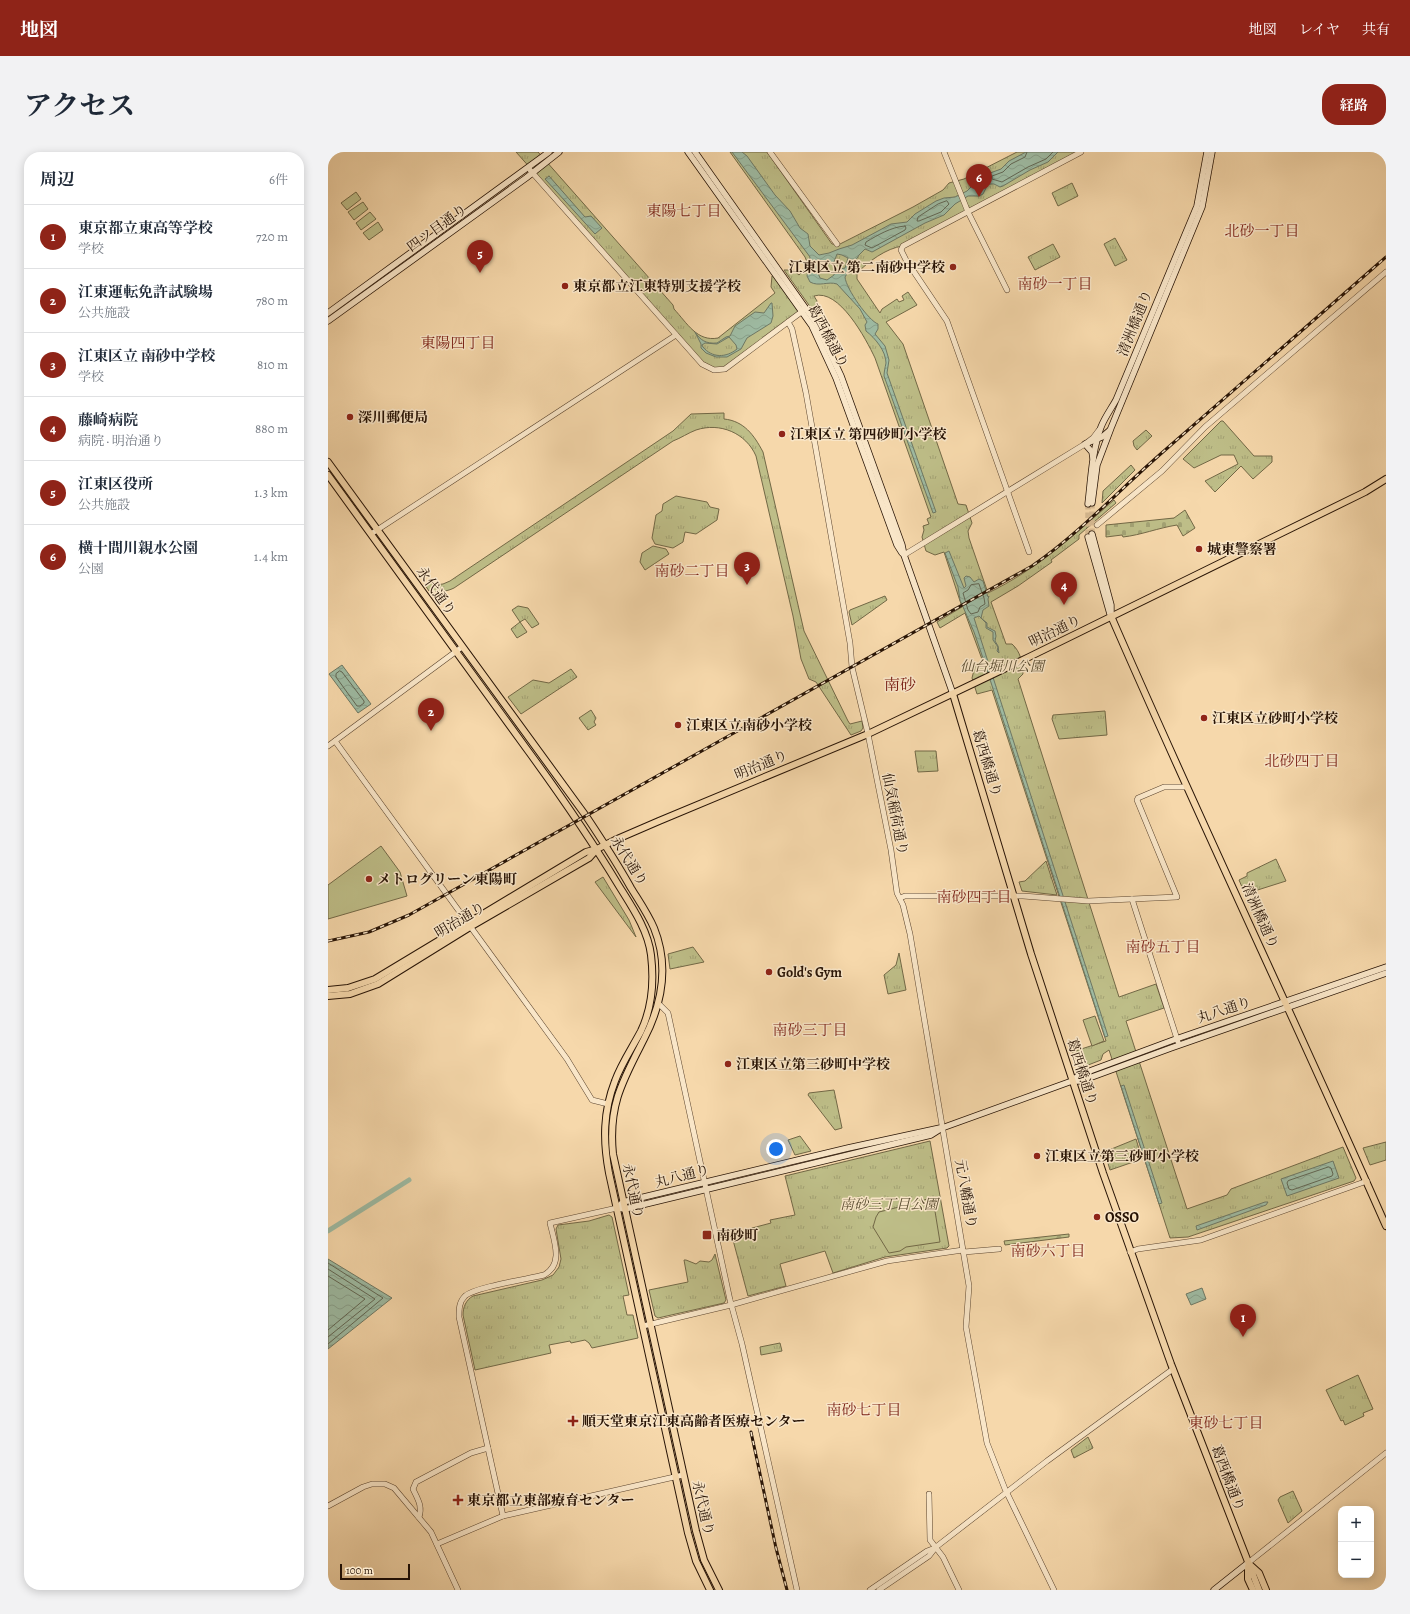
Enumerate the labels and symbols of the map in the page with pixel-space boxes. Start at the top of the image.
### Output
pin: 6 [966,164,992,197]
street label: 四ツ目通り [403,200,471,256]
district label: 東陽七丁目 [646,201,722,221]
district label: 北砂一丁目 [1224,221,1300,241]
pin: 5 [467,240,493,273]
place label: 江東区立 第二南砂中学校 [789,258,945,277]
marker: 江東区立 第二南砂中学校 [948,262,958,272]
district label: 南砂一丁目 [1017,274,1093,294]
place label: 東京都立江東特別支援学校 [573,277,741,296]
marker: 東京都立江東特別支援学校 [560,281,570,291]
street label: 清洲橋通り [1113,287,1157,359]
street label: 葛西橋通り [803,301,853,371]
district label: 東陽四丁目 [420,333,496,353]
place label: 深川郵便局 [358,408,428,427]
marker: 深川郵便局 [345,412,355,422]
place label: 江東区立 第四砂町小学校 [790,425,946,444]
marker: 江東区立 第四砂町小学校 [777,429,787,439]
place label: 城東警察署 [1207,540,1277,559]
marker: 城東警察署 [1194,544,1204,554]
pin: 3 [734,552,760,585]
district label: 南砂二丁目 [654,561,730,581]
street label: 永代通り [412,563,460,619]
pin: 4 [1051,572,1077,605]
street label: 明治通り [1026,610,1084,652]
park label: 仙台堀川公園 [960,657,1046,676]
district label: 南砂 [884,674,916,696]
pin: 2 [418,698,444,731]
place label: 江東区立砂町小学校 [1212,709,1338,728]
marker: 江東区立砂町小学校 [1199,713,1209,723]
place label: 江東区立南砂小学校 [686,716,812,735]
marker: 江東区立南砂小学校 [673,720,683,730]
street label: 葛西橋通り [968,727,1006,799]
street label: 明治通り [732,745,790,785]
district label: 北砂四丁目 [1264,751,1340,771]
street label: 仙気稲荷通り [878,771,912,857]
street label: 永代通り [606,832,652,890]
place label: メトログリーン東陽町 [377,870,518,889]
marker: メトログリーン東陽町 [364,874,374,884]
street label: 清洲橋通り [1237,880,1283,952]
district label: 南砂四丁目 [936,887,1012,907]
street label: 明治通り [431,897,489,943]
district label: 南砂五丁目 [1125,937,1201,957]
place label: Gold's Gym [777,963,842,982]
marker: Gold's Gym [764,967,774,977]
street label: 丸八通り [1194,992,1254,1028]
district label: 南砂三丁目 [772,1020,848,1040]
street label: 葛西橋通り [1062,1036,1102,1108]
place label: 江東区立第三砂町中学校 [736,1055,890,1074]
marker: 江東区立第三砂町中学校 [723,1059,733,1069]
your location [766,1139,786,1159]
place label: 江東区立第三砂町小学校 [1045,1147,1199,1166]
marker: 江東区立第三砂町小学校 [1032,1151,1042,1161]
street label: 元八幡通り [951,1158,981,1230]
street label: 丸八通り [653,1160,711,1192]
street label: 永代通り [618,1162,648,1220]
park label: 南砂三丁目公園 [840,1195,940,1214]
place label: OSSO [1105,1208,1140,1227]
marker: OSSO [1092,1212,1102,1222]
place label: 南砂町 [716,1226,759,1245]
marker: 南砂町 [701,1229,713,1241]
district label: 南砂六丁目 [1010,1241,1086,1261]
pin: 1 [1230,1304,1256,1337]
district label: 南砂七丁目 [826,1400,902,1420]
place label: 順天堂東京江東高齢者医療センター [582,1412,805,1431]
district label: 東砂七丁目 [1188,1413,1264,1433]
marker: 順天堂東京江東高齢者医療センター [567,1415,579,1427]
street label: 葛西橋通り [1207,1442,1249,1514]
street label: 永代通り [687,1479,719,1537]
place label: 東京都立東部療育センター [467,1491,634,1510]
marker: 東京都立東部療育センター [452,1494,464,1506]
scale bar [340,1562,410,1581]

